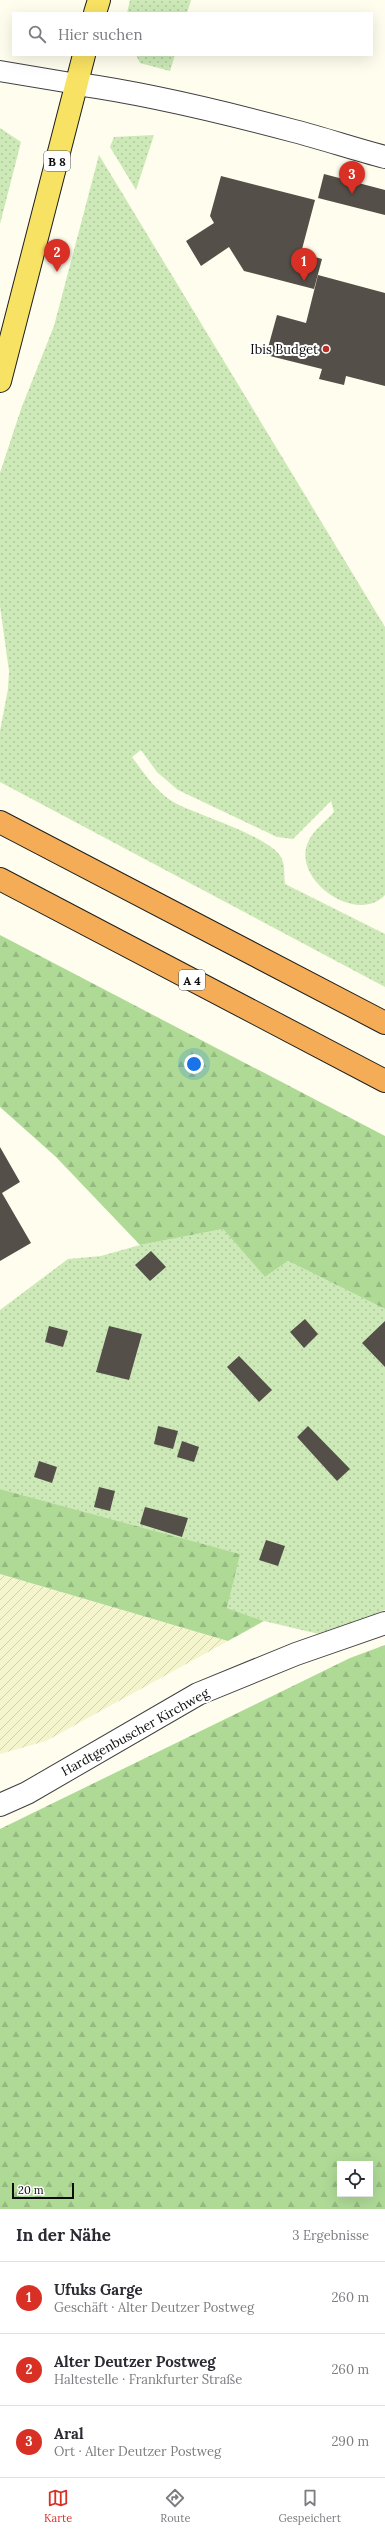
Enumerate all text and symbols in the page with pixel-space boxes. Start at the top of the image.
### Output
search box [12,12,373,56]
icon: search [26,23,48,45]
text: Hier suchen [58,25,142,44]
road number: B 8 [44,151,70,171]
pin: 3 [339,161,365,194]
pin: 2 [44,239,70,272]
pin: 1 [291,248,317,281]
place label: Ibis Budget [250,341,318,358]
marker: Ibis Budget [321,344,331,354]
road number: A 4 [179,970,205,990]
your location [184,1054,204,1074]
street label: Hardtgenbuscher Kirchweg [58,1684,213,1780]
map controls [337,2161,373,2197]
button: locate [337,2161,373,2197]
scale bar [12,2181,74,2200]
text: 20 m [18,2183,43,2197]
text: In der Nähe [16,2224,111,2246]
text: 3 Ergebnisse [292,2227,369,2244]
text: Ufuks Garge [54,2280,143,2299]
text: 1 [26,2289,32,2306]
text: 260 m [331,2289,369,2306]
text: Geschäft · Alter Deutzer Postweg [54,2299,254,2316]
text: Alter Deutzer Postweg [54,2352,216,2371]
text: 2 [26,2361,32,2378]
text: 260 m [331,2361,369,2378]
text: Haltestelle · Frankfurter Straße [54,2371,242,2388]
text: Aral [54,2424,84,2443]
text: 3 [25,2433,33,2450]
text: 290 m [331,2433,369,2450]
text: Ort · Alter Deutzer Postweg [54,2443,221,2460]
tab: Karte [44,2487,72,2525]
tab: Route [160,2487,190,2525]
tab: Gespeichert [278,2487,341,2525]

